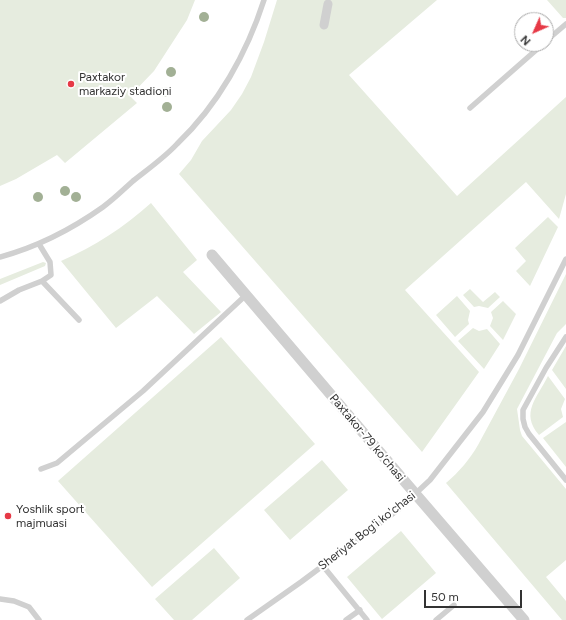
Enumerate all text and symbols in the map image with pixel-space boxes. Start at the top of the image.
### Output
north arrow [514,12,554,52]
text: N [518,33,533,48]
place label: Paxtakor markaziy stadioni [79,70,172,98]
marker: Paxtakor markaziy stadioni [66,79,76,89]
street label: Paxtakor-79 ko‘chasi [326,391,408,485]
street label: Sheriyat Bog'i ko'chasi [315,489,419,573]
place label: Yoshlik sport majmuasi [16,502,84,530]
marker: Yoshlik sport majmuasi [3,511,13,521]
scale bar [426,582,524,608]
text: 50 m [431,590,459,604]

